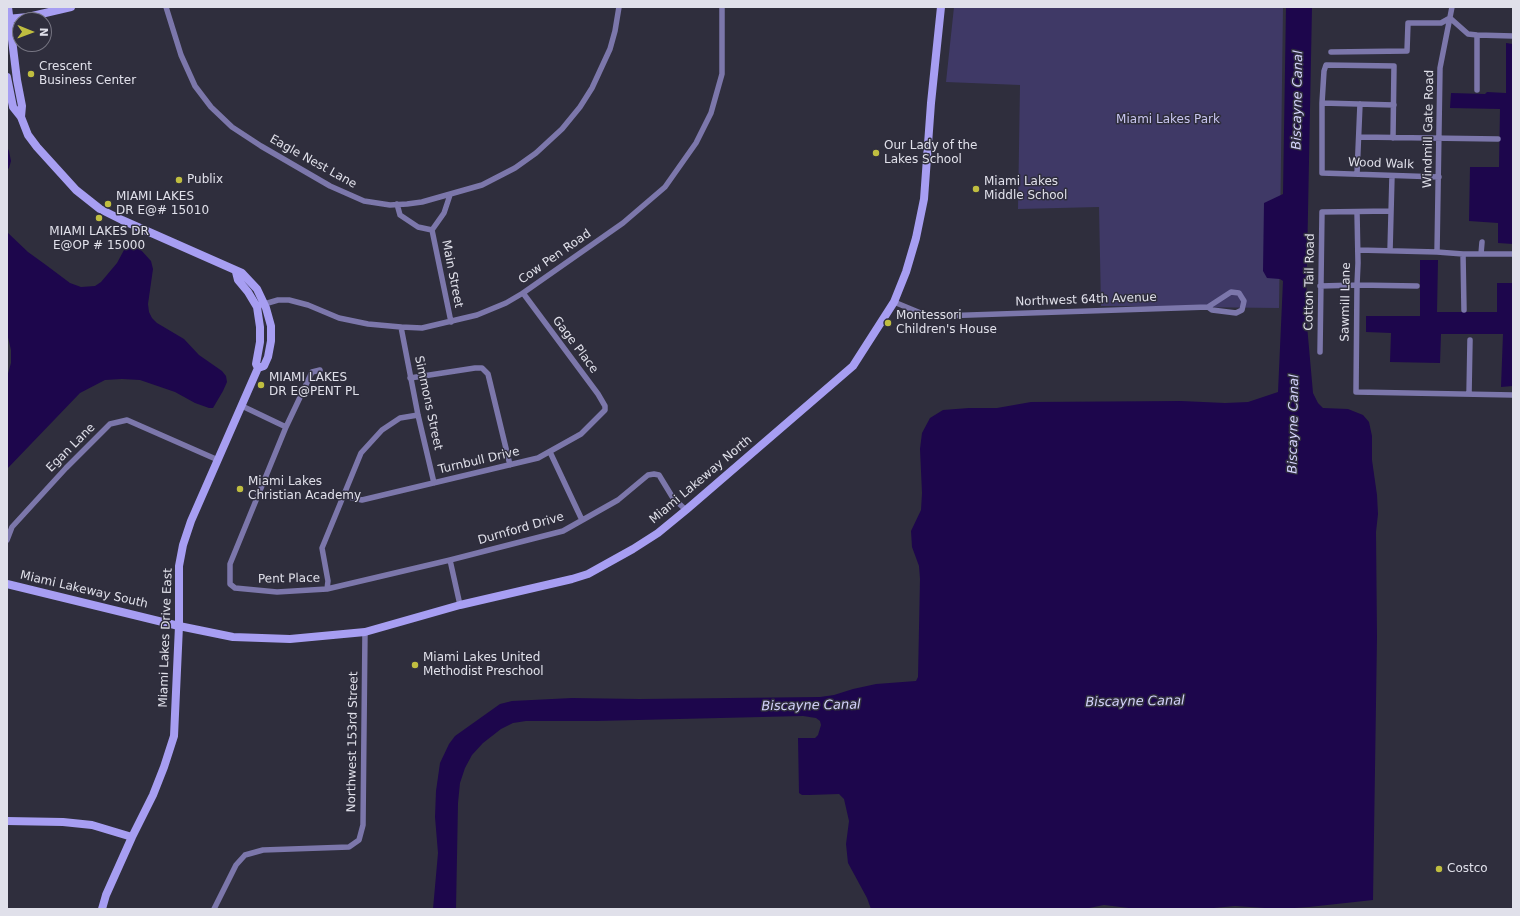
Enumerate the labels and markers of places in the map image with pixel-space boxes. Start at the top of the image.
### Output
place label: Crescent Business Center [39,60,136,88]
marker: Crescent Business Center [26,69,36,79]
place label: Our Lady of the Lakes School [884,139,977,167]
marker: Our Lady of the Lakes School [871,148,881,158]
place label: Publix [187,173,223,187]
marker: Publix [174,175,184,185]
place label: Miami Lakes Middle School [984,175,1067,203]
marker: Miami Lakes Middle School [971,184,981,194]
place label: MIAMI LAKES DR E@# 15010 [116,190,209,218]
marker: MIAMI LAKES DR E@# 15010 [103,199,113,209]
marker: MIAMI LAKES DR E@OP # 15000 [94,213,104,223]
place label: MIAMI LAKES DR E@OP # 15000 [49,225,149,253]
place label: Montessori Children's House [896,309,997,337]
marker: Montessori Children's House [883,318,893,328]
place label: MIAMI LAKES DR E@PENT PL [269,371,359,399]
marker: MIAMI LAKES DR E@PENT PL [256,380,266,390]
place label: Miami Lakes Christian Academy [248,475,361,503]
marker: Miami Lakes Christian Academy [235,484,245,494]
place label: Miami Lakes United Methodist Preschool [423,651,544,679]
marker: Miami Lakes United Methodist Preschool [410,660,420,670]
place label: Costco [1447,862,1488,876]
marker: Costco [1434,864,1444,874]

